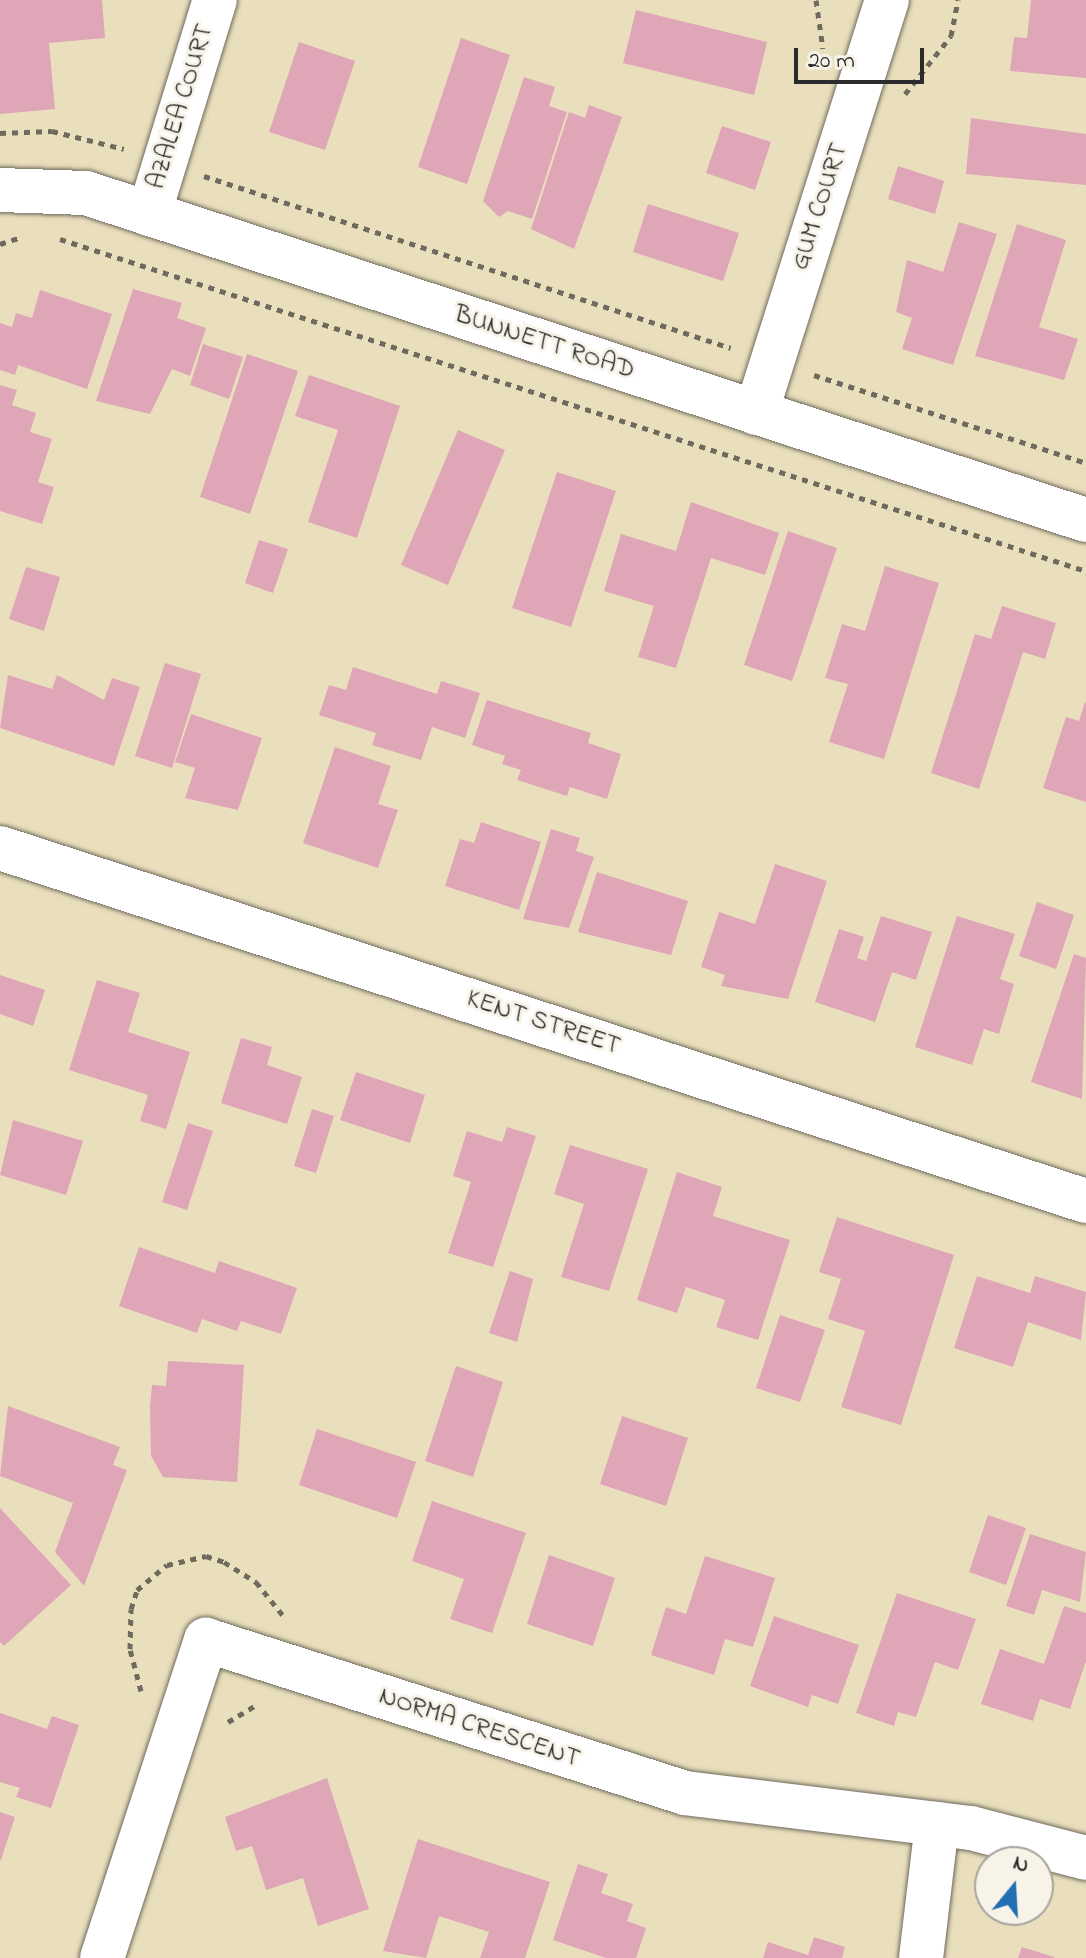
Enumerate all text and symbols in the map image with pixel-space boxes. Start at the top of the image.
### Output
street label: AZALEA COURT [142,21,222,193]
scale bar [798,32,928,82]
text: 20 m [808,44,855,79]
street label: GUM COURT [786,140,856,274]
street label: BUNNETT ROAD [450,300,638,388]
street label: KENT STREET [462,984,624,1064]
street label: NORMA CRESCENT [375,1682,583,1776]
north arrow [974,1846,1054,1926]
text: N [1009,1848,1033,1883]

